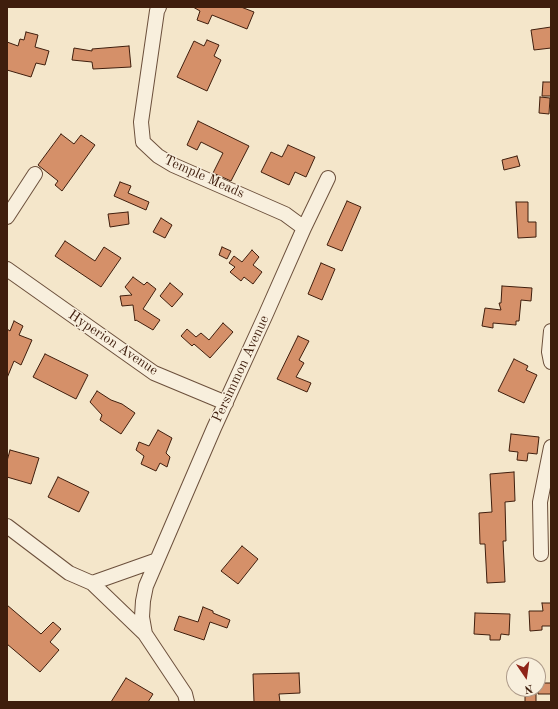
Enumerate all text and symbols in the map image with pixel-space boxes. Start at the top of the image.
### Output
street label: Temple Meads [161,152,247,202]
street label: Hyperion Avenue [65,307,161,379]
street label: Persimmon Avenue [209,313,273,425]
north arrow [506,657,546,697]
text: N [523,682,534,695]

